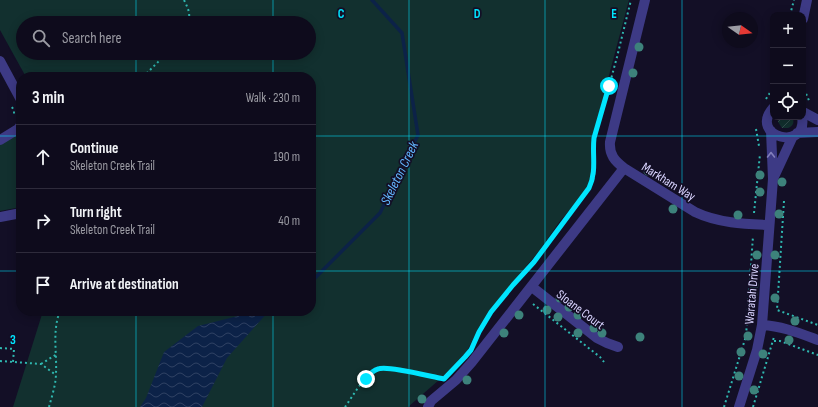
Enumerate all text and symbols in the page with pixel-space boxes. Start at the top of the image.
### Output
text: C [338,6,345,22]
text: D [474,6,481,22]
text: E [611,6,617,22]
north arrow [722,12,758,48]
map controls [770,12,806,120]
button: + [770,12,806,48]
search box [16,16,316,60]
icon: search [30,27,52,49]
text: Search here [62,29,122,48]
button: − [770,48,806,84]
route start [600,77,618,95]
button: locate [770,84,806,120]
text: 3 min [32,88,65,108]
text: Walk · 230 m [246,90,300,106]
water label: Skeleton Creek [377,138,422,208]
text: Continue [70,139,119,158]
icon: ahead [32,146,54,168]
text: 190 m [273,149,300,165]
one-way arrow [767,152,775,158]
text: Skeleton Creek Trail [70,158,155,174]
street label: Markham Way [639,159,698,205]
text: Turn right [70,203,122,222]
icon: right [32,210,54,232]
text: 40 m [278,213,300,229]
text: Skeleton Creek Trail [70,222,155,238]
street label: Waratah Drive [741,263,763,325]
icon: arrive [32,274,54,296]
text: Arrive at destination [70,275,179,294]
street label: Sloane Court [553,287,608,333]
text: 3 [10,332,16,348]
route end [357,370,375,388]

